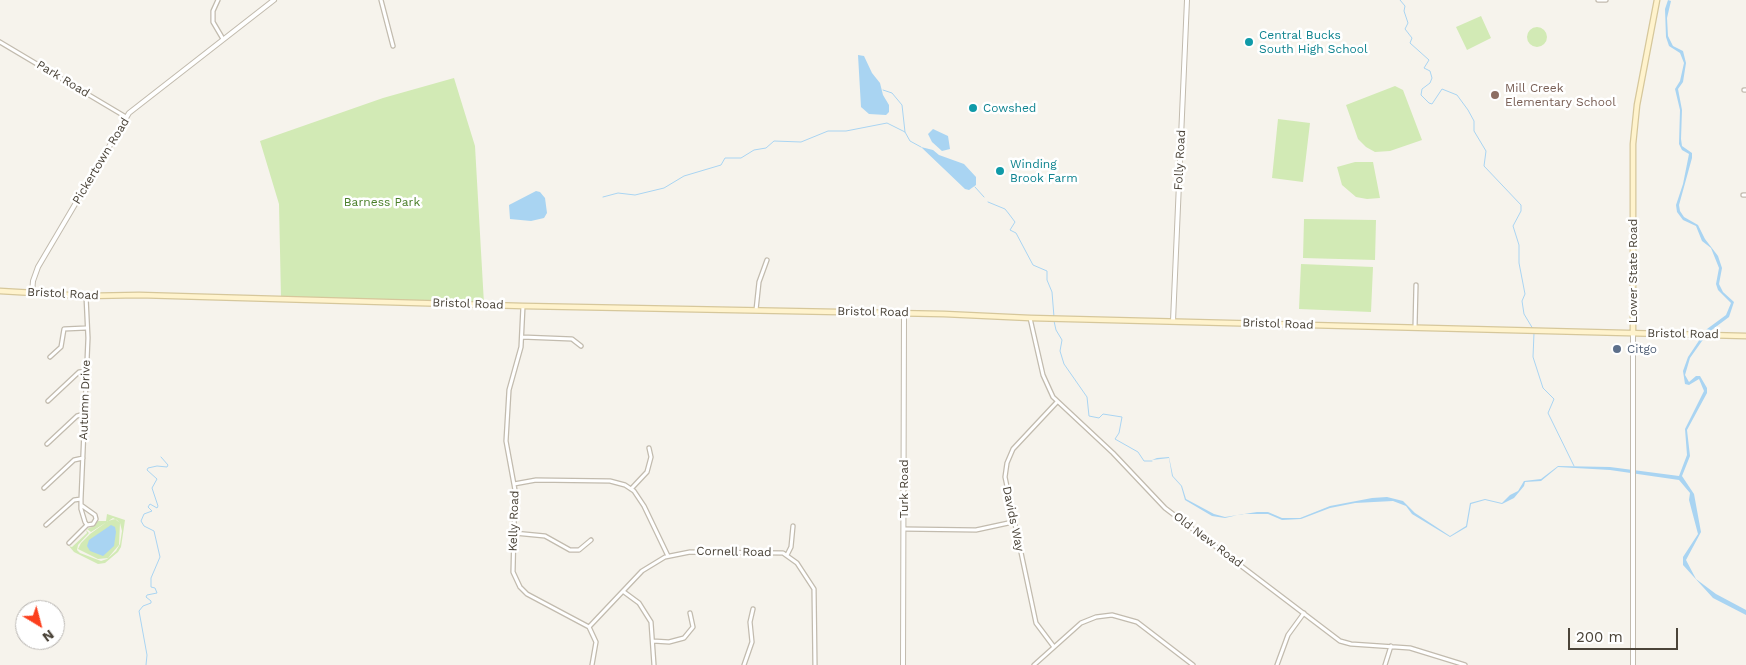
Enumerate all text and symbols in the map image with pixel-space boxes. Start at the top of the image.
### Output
place label: Central Bucks South High School [1259,28,1368,56]
marker: Central Bucks South High School [1243,36,1255,48]
street label: Park Road [34,58,92,100]
place label: Mill Creek Elementary School [1505,81,1616,109]
marker: Mill Creek Elementary School [1489,89,1501,101]
place label: Cowshed [983,101,1036,115]
marker: Cowshed [967,102,979,114]
street label: Pickertown Road [70,115,132,207]
street label: Folly Road [1171,129,1189,191]
place label: Winding Brook Farm [1010,157,1078,185]
marker: Winding Brook Farm [994,165,1006,177]
park label: Barness Park [344,195,420,209]
street label: Lower State Road [1626,219,1640,323]
street label: Bristol Road [27,285,99,303]
street label: Bristol Road [432,296,504,312]
street label: Bristol Road [837,304,909,320]
street label: Bristol Road [1242,316,1314,332]
street label: Bristol Road [1647,326,1719,342]
place label: Citgo [1627,342,1657,356]
marker: Citgo [1611,343,1623,355]
street label: Autumn Drive [76,360,94,440]
street label: Turk Road [897,460,911,518]
street label: Davids Way [999,485,1027,553]
street label: Kelly Road [506,490,522,552]
street label: Old New Road [1170,509,1246,571]
street label: Cornell Road [696,544,772,560]
north arrow [15,600,65,650]
scale bar [1571,618,1681,650]
text: N [39,627,57,646]
text: 200 m [1576,628,1623,646]

